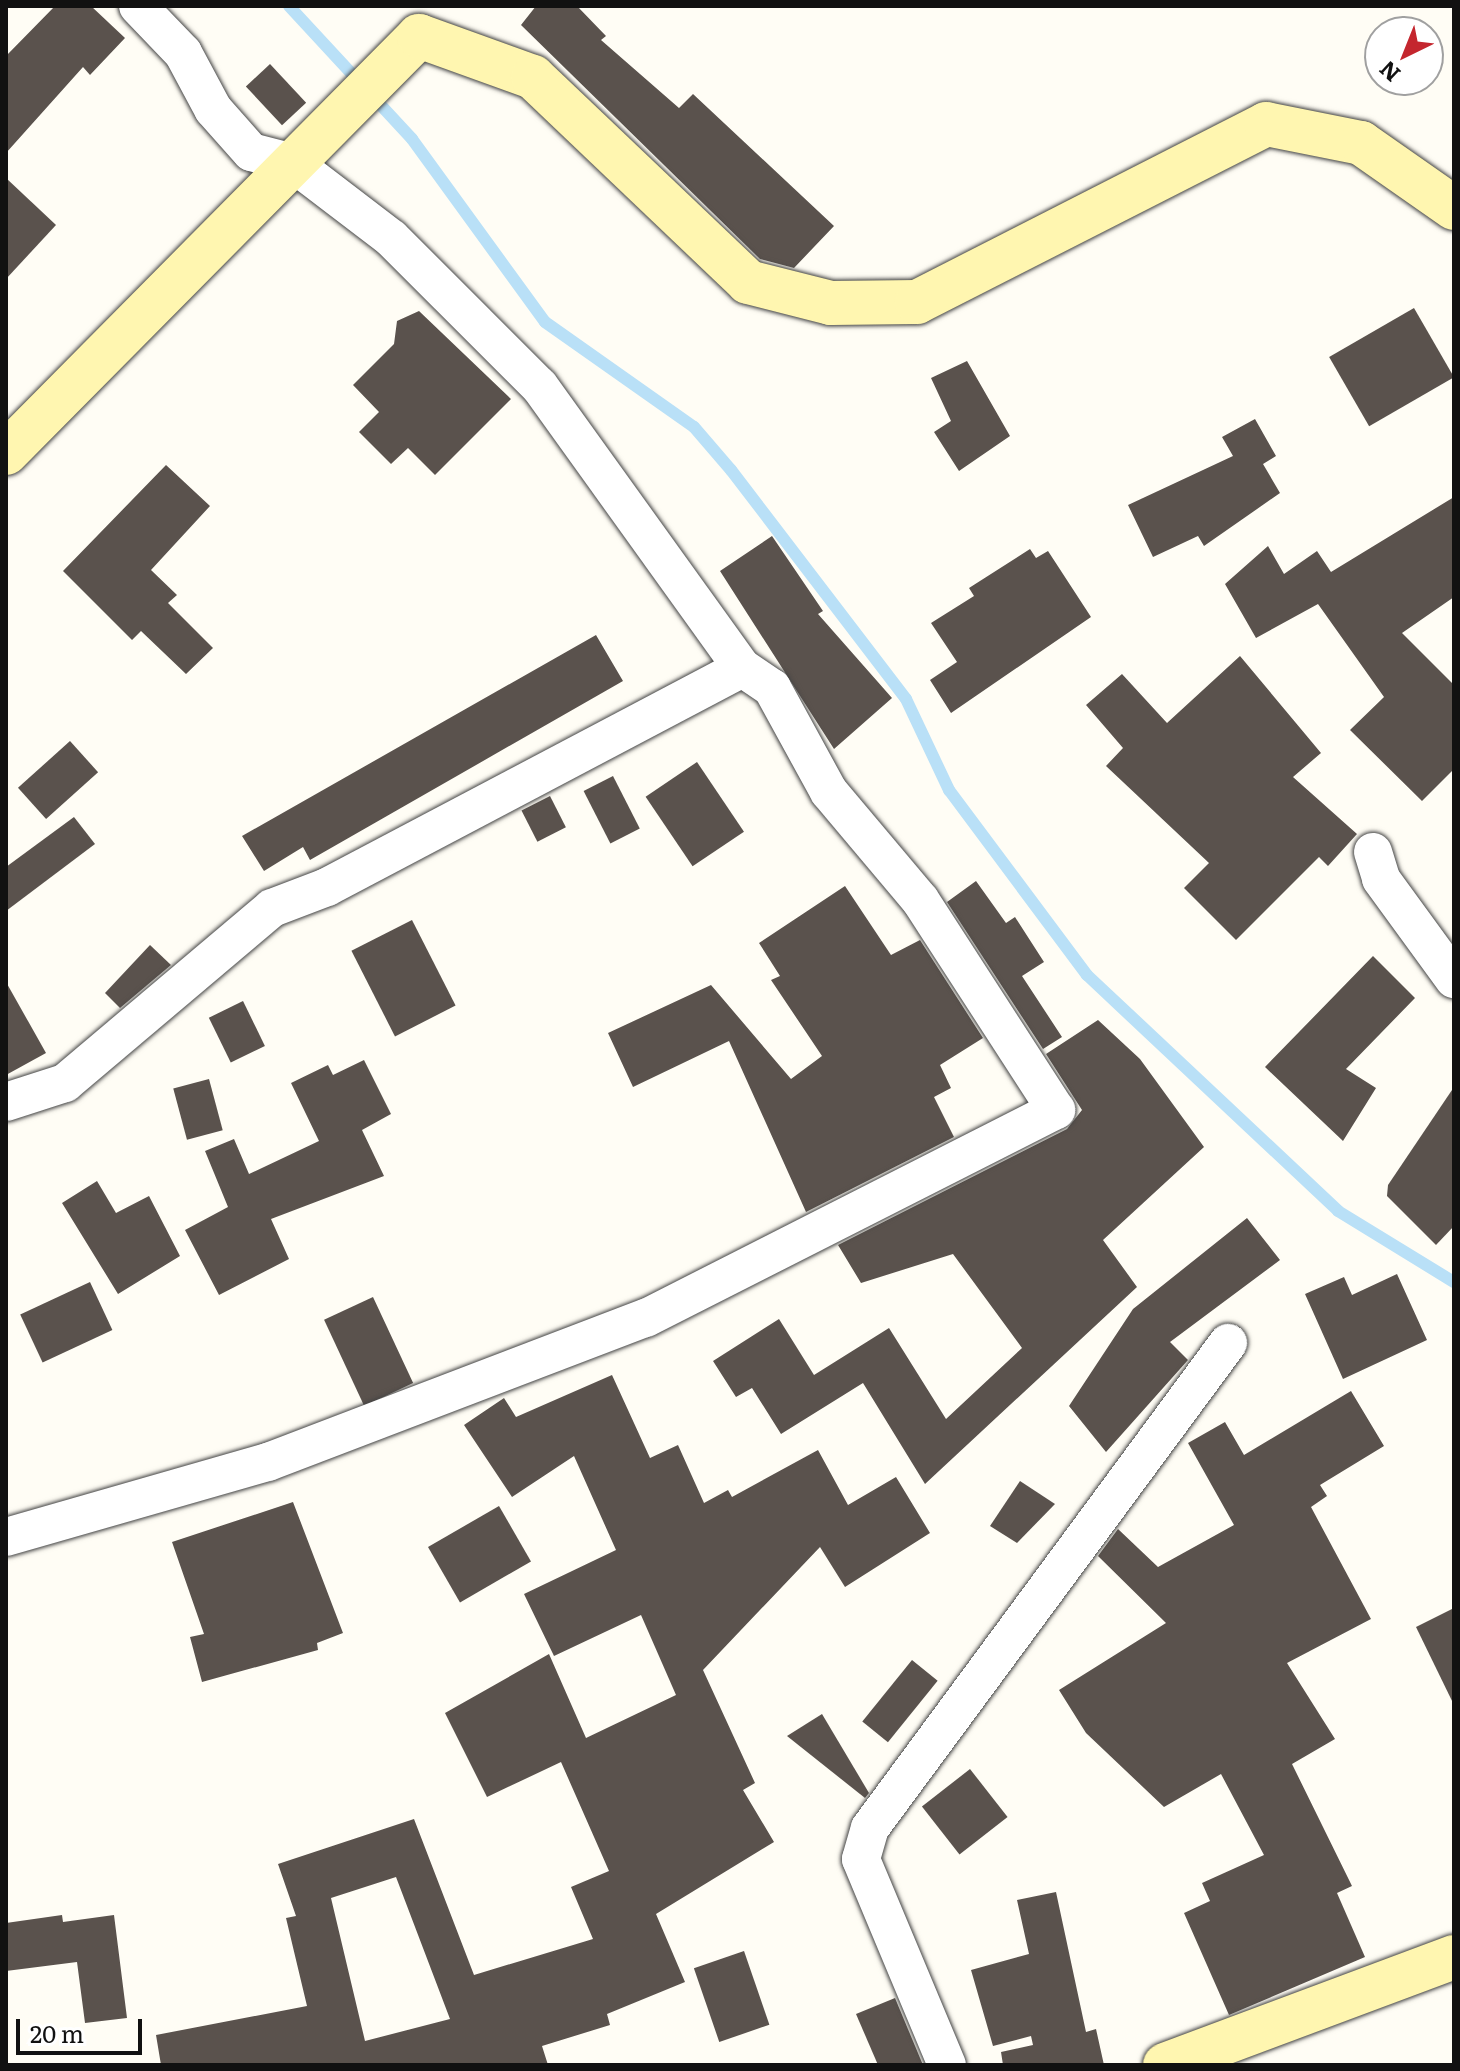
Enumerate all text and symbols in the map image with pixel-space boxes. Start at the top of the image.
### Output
north arrow [1364,16,1444,96]
text: N [1371,54,1407,91]
scale bar [20,2003,146,2053]
text: 20 m [30,2015,84,2050]

